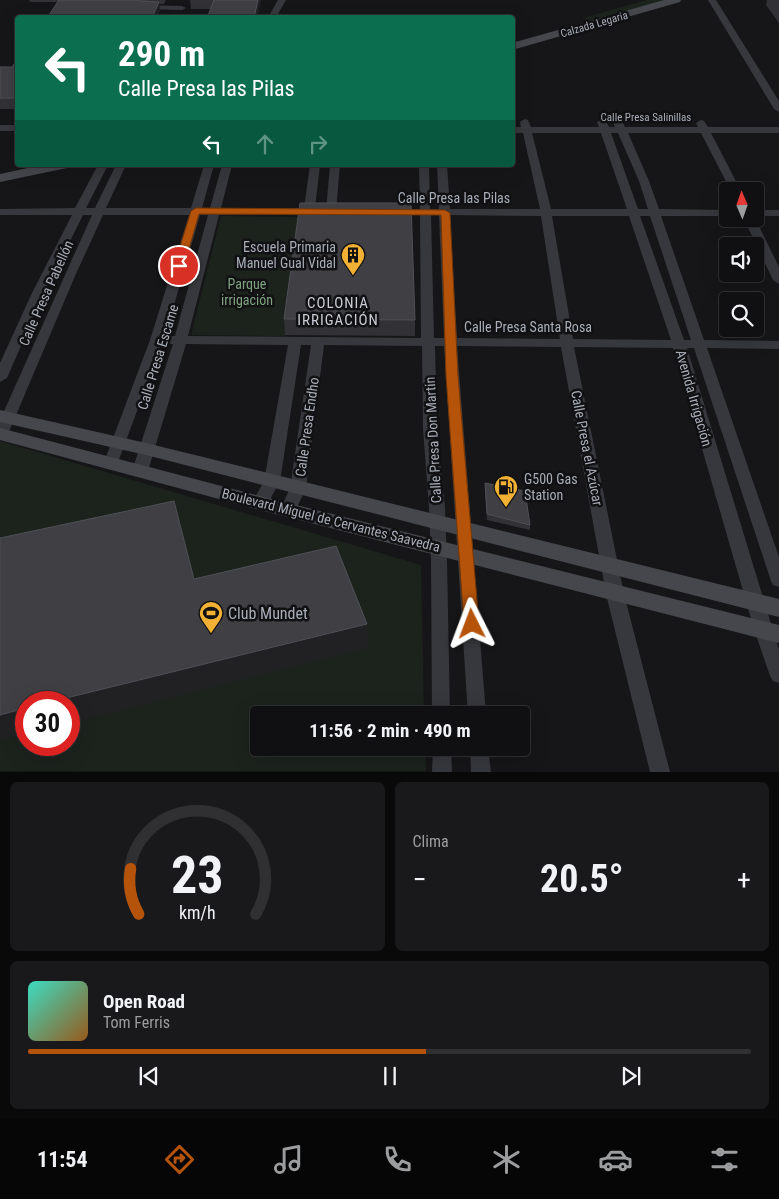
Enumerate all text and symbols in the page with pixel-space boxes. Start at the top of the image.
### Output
street label: Calzada Legaria [559,9,629,40]
text: 290 m [118,34,205,75]
icon: left [35,35,100,100]
text: Calle Presa las Pilas [118,76,295,101]
street label: Calle Presa Salinillas [601,111,691,124]
icon: left [198,130,226,158]
icon: ahead [251,130,279,158]
icon: right [304,130,332,158]
north arrow [719,182,764,228]
map controls [719,182,764,337]
street label: Calle Presa las Pilas [398,190,510,206]
button: sound [719,237,764,282]
street label: Calle Presa Pabellón [16,238,76,348]
place label: Escuela Primaria Manuel Gual Vidal [236,239,336,271]
building icon: Escuela Primaria Manuel Gual Vidal [340,242,366,276]
pin [158,245,200,287]
icon: arrive [165,252,193,280]
park label: Parque irrigación [221,276,273,308]
button: search [719,292,764,337]
district label: COLONIA IRRIGACIÓN [297,294,379,329]
street label: Calle Presa Escame [134,302,182,412]
street label: Calle Presa Santa Rosa [464,319,592,335]
street label: Avenida Irrigación [673,348,715,448]
street label: Calle Presa Endho [292,376,322,478]
street label: Calle Presa Don Martin [422,376,444,504]
street label: Calle Presa el Azúcar [568,389,606,507]
place label: G500 Gas Station [524,471,578,503]
fuel station icon: G500 Gas Station [493,474,519,508]
street label: Boulevard Miguel de Cervantes Saavedra [220,485,442,555]
position arrow [445,597,497,649]
sports icon: Club Mundet [198,600,224,634]
place label: Club Mundet [228,604,308,623]
speed limit sign: 30 [15,691,80,756]
text: 11:56 · 2 min · 490 m [309,719,471,742]
text: Clima [413,832,449,851]
text: 23 [171,845,224,906]
text: 20.5° [540,857,624,901]
text: − [413,863,427,896]
text: + [737,863,751,896]
text: km/h [179,902,216,923]
text: Open Road [103,990,185,1013]
text: Tom Ferris [103,1013,170,1032]
icon: previous [135,1062,163,1090]
icon: pause [376,1062,404,1090]
icon: next [617,1062,645,1090]
icon: directions [162,1142,197,1177]
icon: music [271,1142,306,1177]
icon: phone [380,1142,415,1177]
icon: climate [489,1142,524,1177]
icon: car [598,1142,633,1177]
icon: filters [707,1142,742,1177]
text: 11:54 [37,1147,88,1172]

